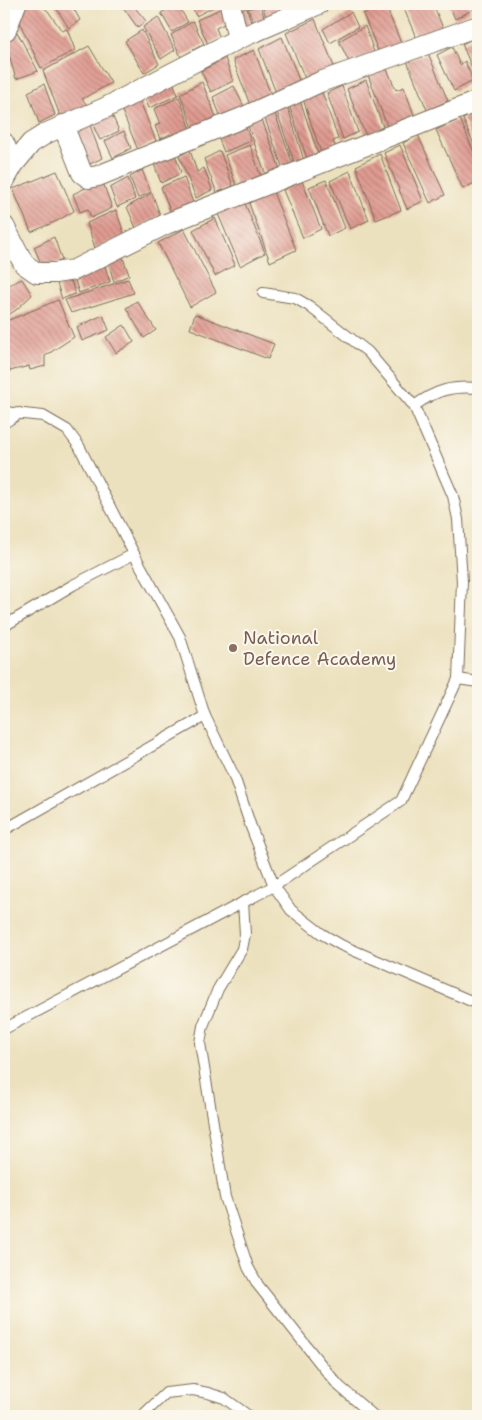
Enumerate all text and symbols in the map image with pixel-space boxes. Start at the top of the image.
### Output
place label: National Defence Academy [243,626,396,671]
marker: National Defence Academy [227,642,239,654]

